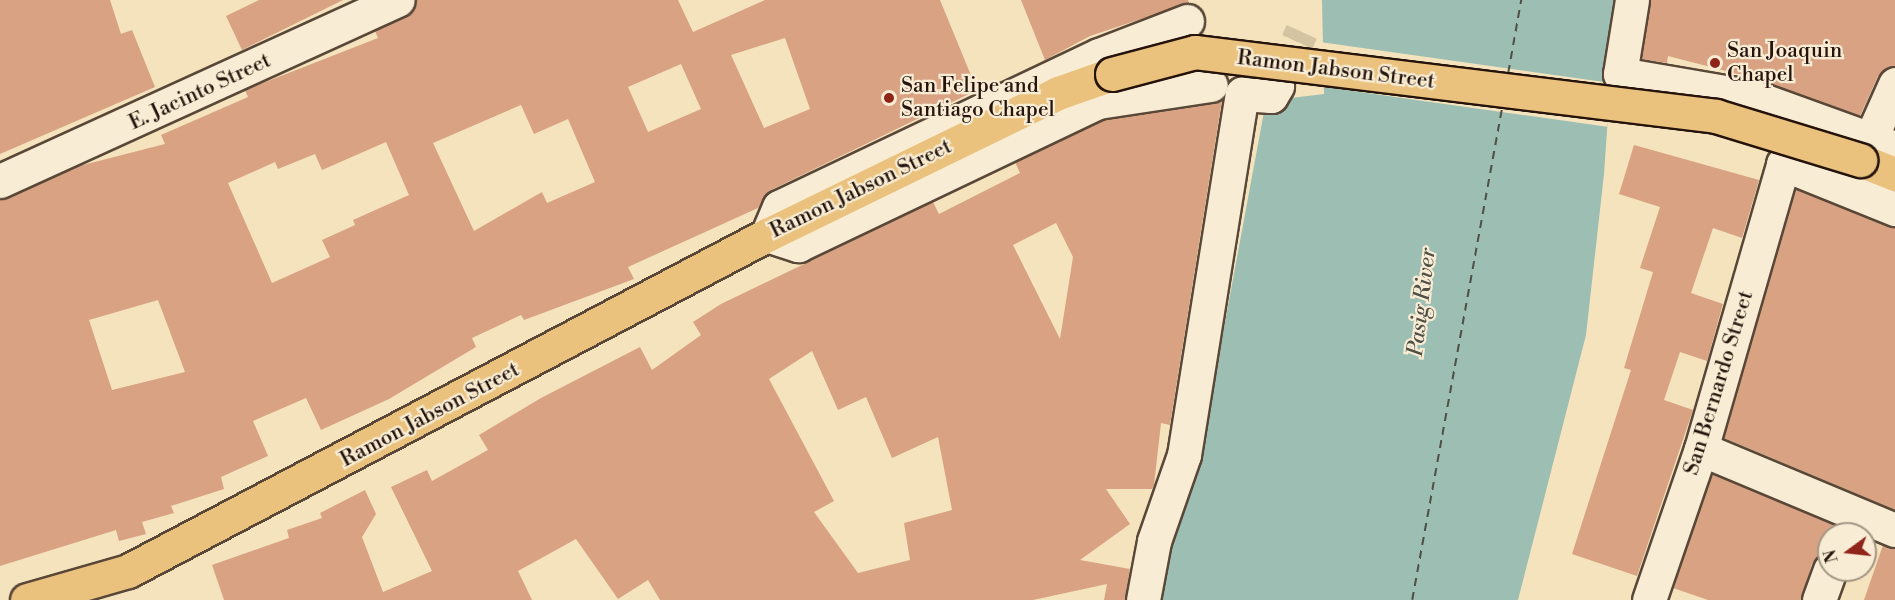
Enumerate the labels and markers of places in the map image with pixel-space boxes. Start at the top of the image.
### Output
place label: San Joaquin Chapel [1727,38,1842,88]
marker: San Joaquin Chapel [1708,56,1722,70]
place label: San Felipe and Santiago Chapel [901,73,1055,123]
marker: San Felipe and Santiago Chapel [882,91,896,105]

